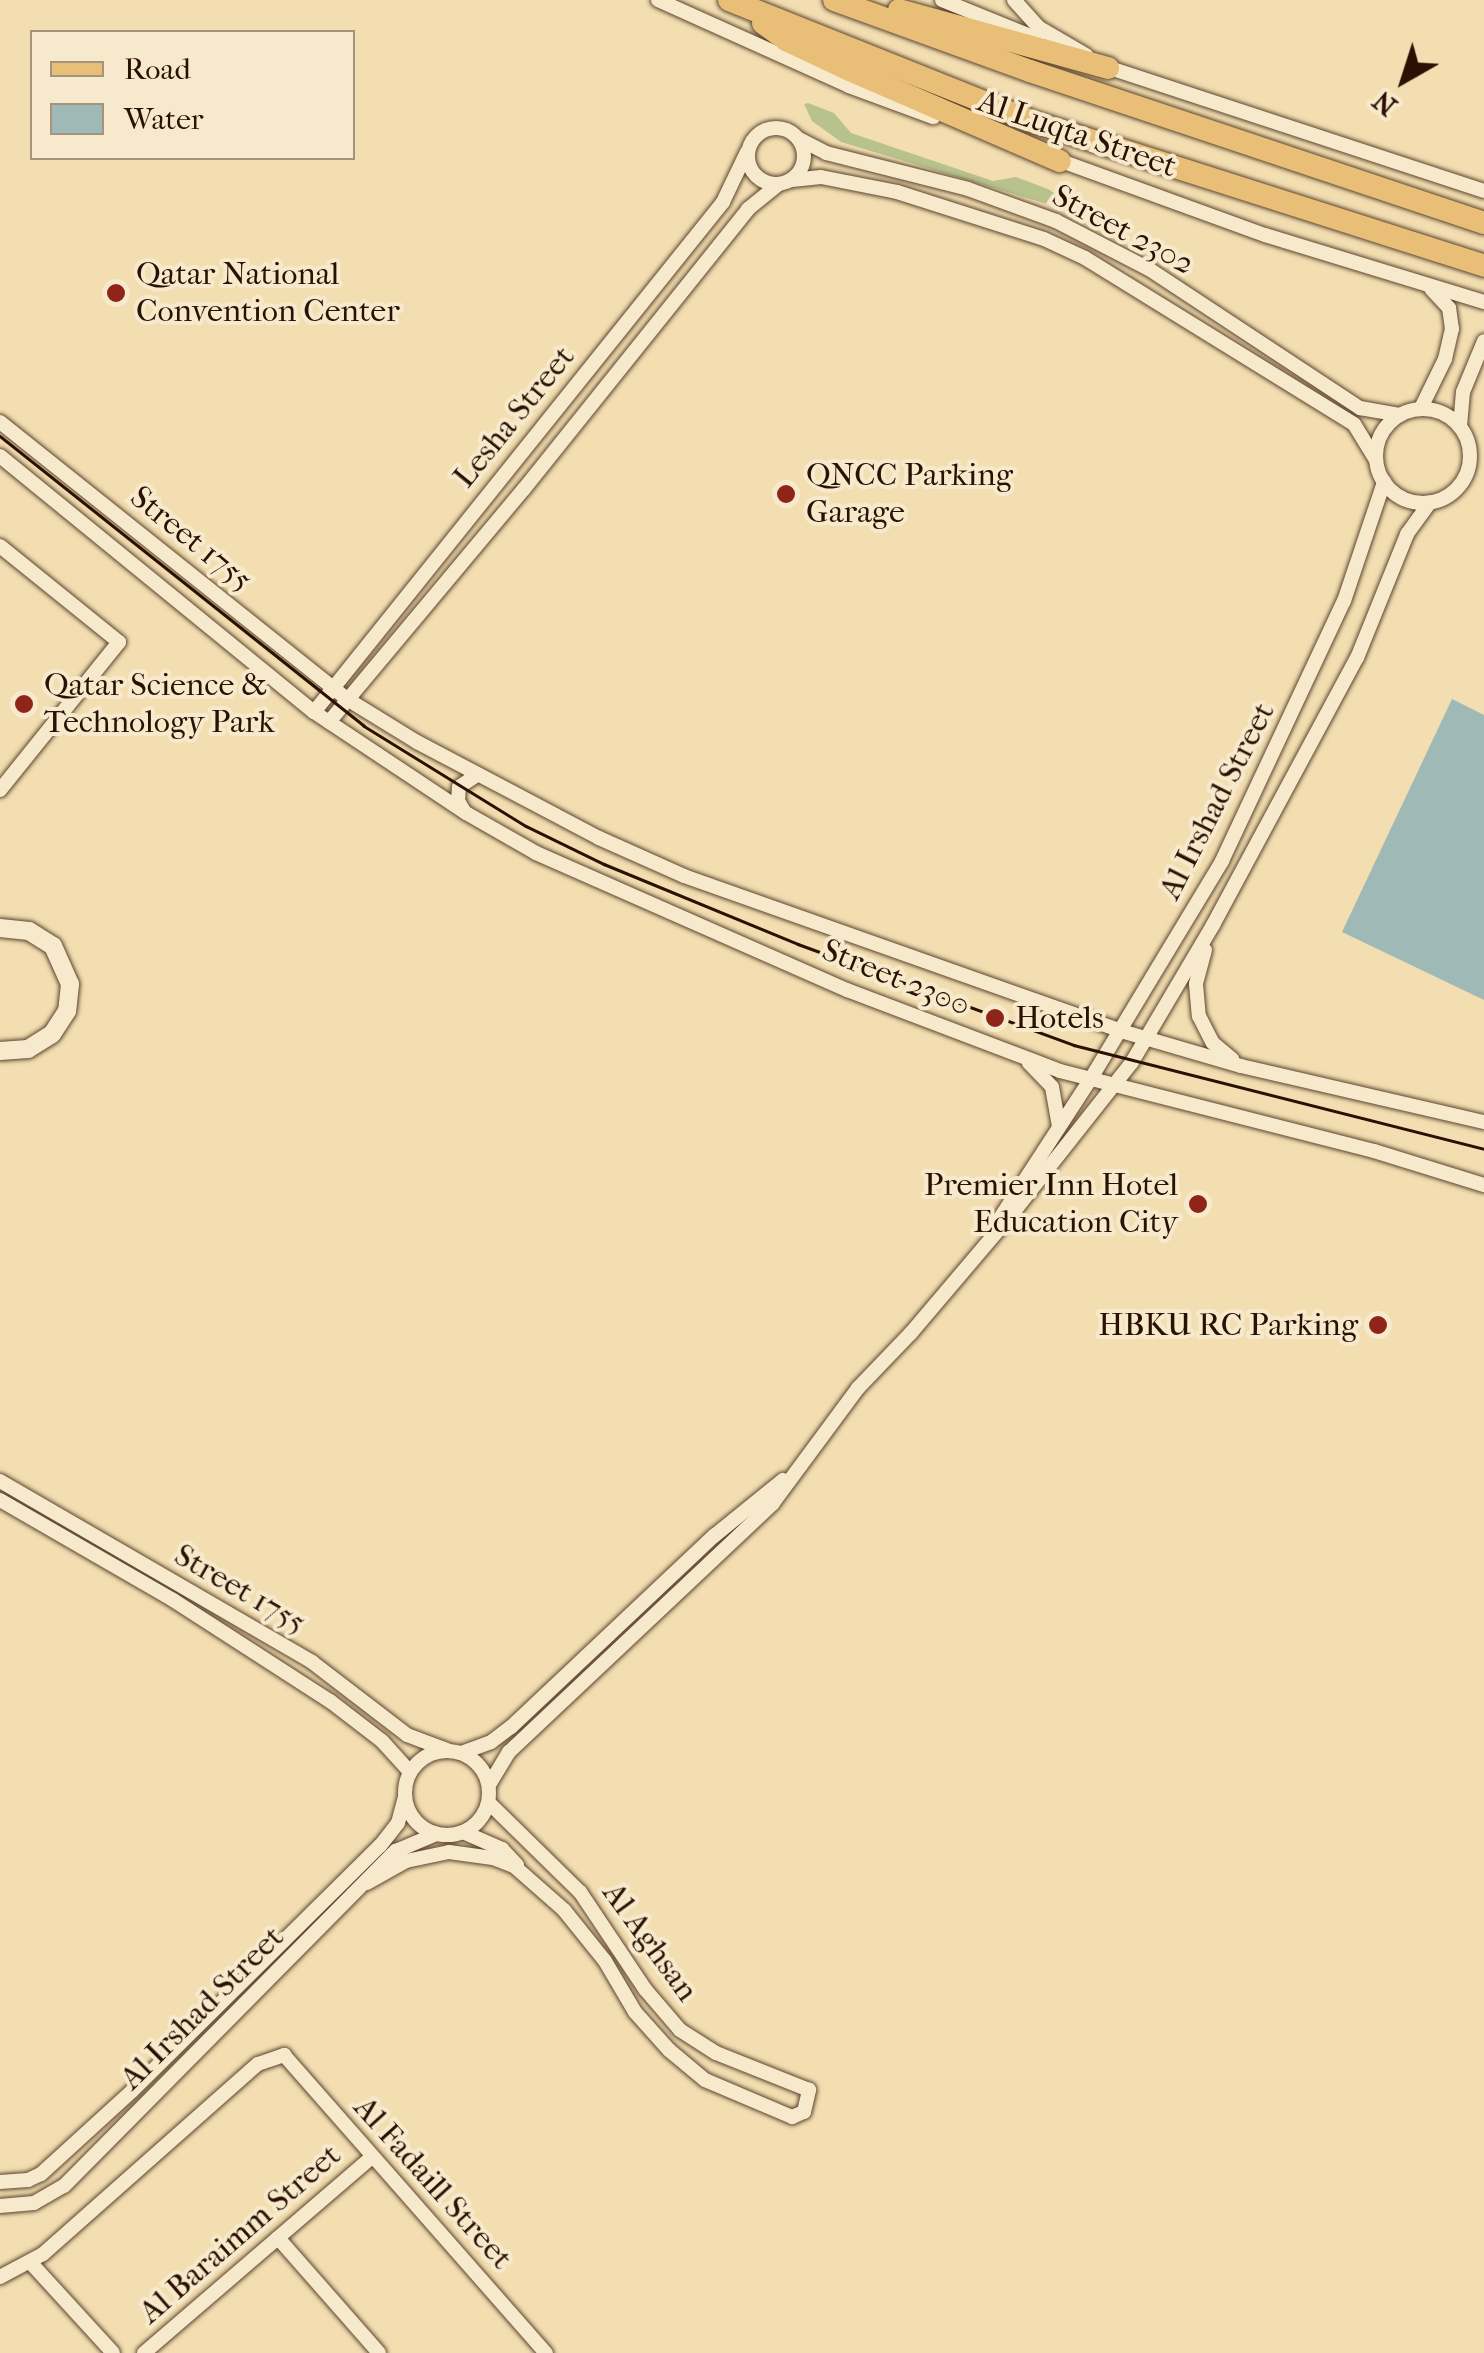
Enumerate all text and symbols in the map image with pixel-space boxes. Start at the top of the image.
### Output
legend [30,30,355,160]
north arrow [1354,30,1454,130]
text: Road [124,52,191,87]
street label: Al Luqta Street [973,82,1181,186]
text: N [1366,84,1403,123]
text: Water [124,102,204,137]
street label: Street 2302 [1046,177,1200,283]
place label: Qatar National Convention Center [136,256,400,331]
marker: Qatar National Convention Center [105,282,127,304]
street label: Lesha Street [445,338,583,496]
place label: QNCC Parking Garage [806,457,1013,532]
street label: Street 1755 [122,478,260,600]
marker: QNCC Parking Garage [775,483,797,505]
place label: Qatar Science & Technology Park [44,667,275,742]
marker: Qatar Science & Technology Park [13,693,35,715]
street label: Al Irshad Street [1151,696,1283,906]
street label: Street 2300 [816,931,976,1025]
place label: Hotels [1015,999,1104,1037]
marker: Hotels [984,1007,1006,1029]
place label: Premier Inn Hotel Education City [924,1167,1178,1242]
marker: Premier Inn Hotel Education City [1187,1193,1209,1215]
place label: HBKU RC Parking [1098,1306,1358,1344]
marker: HBKU RC Parking [1367,1314,1389,1336]
street label: Street 1755 [167,1536,313,1642]
street label: Al Aghsan [594,1875,706,2009]
street label: Al Irshad Street [112,1918,292,2098]
street label: Al Fadaill Street [345,2089,521,2277]
street label: Al Baraimm Street [131,2136,349,2332]

